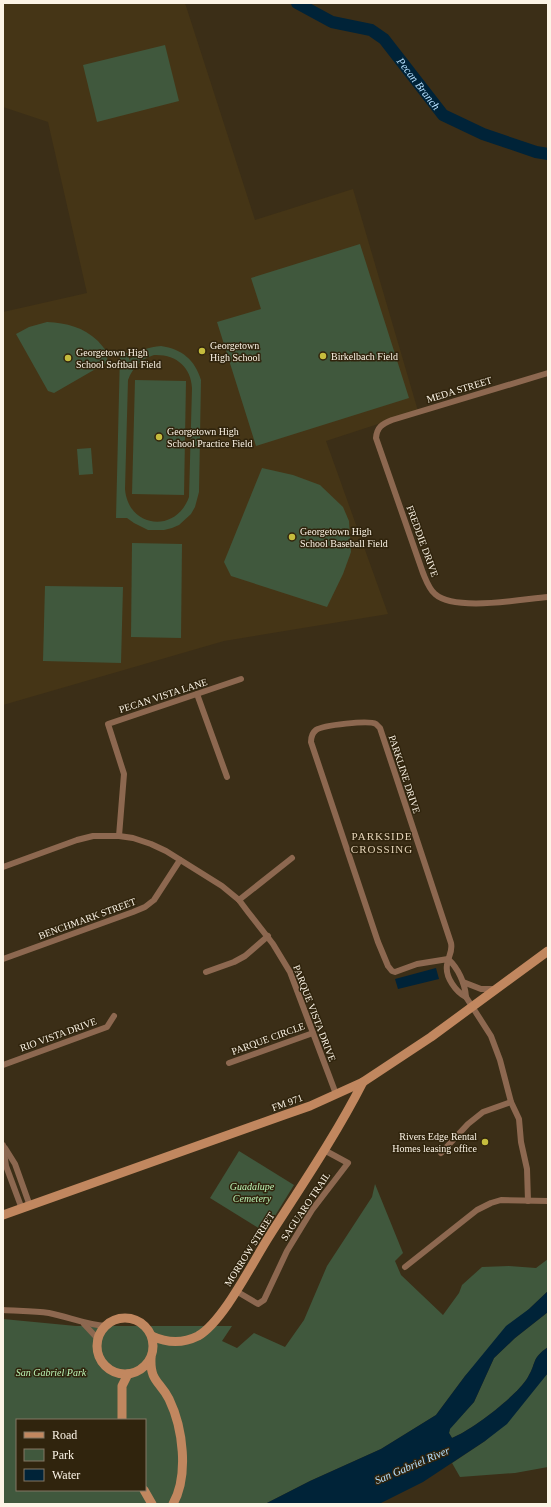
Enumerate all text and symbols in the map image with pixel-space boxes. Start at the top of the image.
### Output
water label: Pecan Branch [394,54,443,112]
place label: Georgetown High School [210,340,261,363]
marker: Georgetown High School [197,346,207,356]
place label: Georgetown High School Softball Field [76,347,161,370]
marker: Birkelbach Field [318,351,328,361]
place label: Birkelbach Field [331,351,398,362]
marker: Georgetown High School Softball Field [63,353,73,363]
street label: MEDA STREET [425,374,493,405]
place label: Georgetown High School Practice Field [167,426,253,449]
marker: Georgetown High School Practice Field [154,432,164,442]
street label: FREDDIE DRIVE [404,504,441,578]
place label: Georgetown High School Baseball Field [300,526,388,549]
marker: Georgetown High School Baseball Field [287,532,297,542]
street label: PECAN VISTA LANE [118,676,209,715]
street label: PARKLINE DRIVE [387,734,422,815]
district label: PARKSIDE CROSSING [351,830,413,855]
street label: BENCHMARK STREET [37,896,137,941]
street label: PARQUE VISTA DRIVE [291,963,338,1063]
street label: RIO VISTA DRIVE [18,1016,98,1053]
street label: PARQUE CIRCLE [230,1020,306,1057]
street label: FM 971 [270,1092,304,1113]
place label: Rivers Edge Rental Homes leasing office [392,1131,478,1154]
marker: Rivers Edge Rental Homes leasing office [480,1137,490,1147]
street label: SAGUARO TRAIL [278,1170,332,1243]
park label: Guadalupe Cemetery [230,1181,275,1204]
street label: MORROW STREET [222,1210,277,1288]
park label: San Gabriel Park [16,1367,87,1378]
legend [16,1419,146,1491]
text: Road [52,1428,77,1442]
water label: San Gabriel River [373,1444,452,1486]
text: Park [52,1448,74,1462]
text: Water [52,1468,80,1482]

